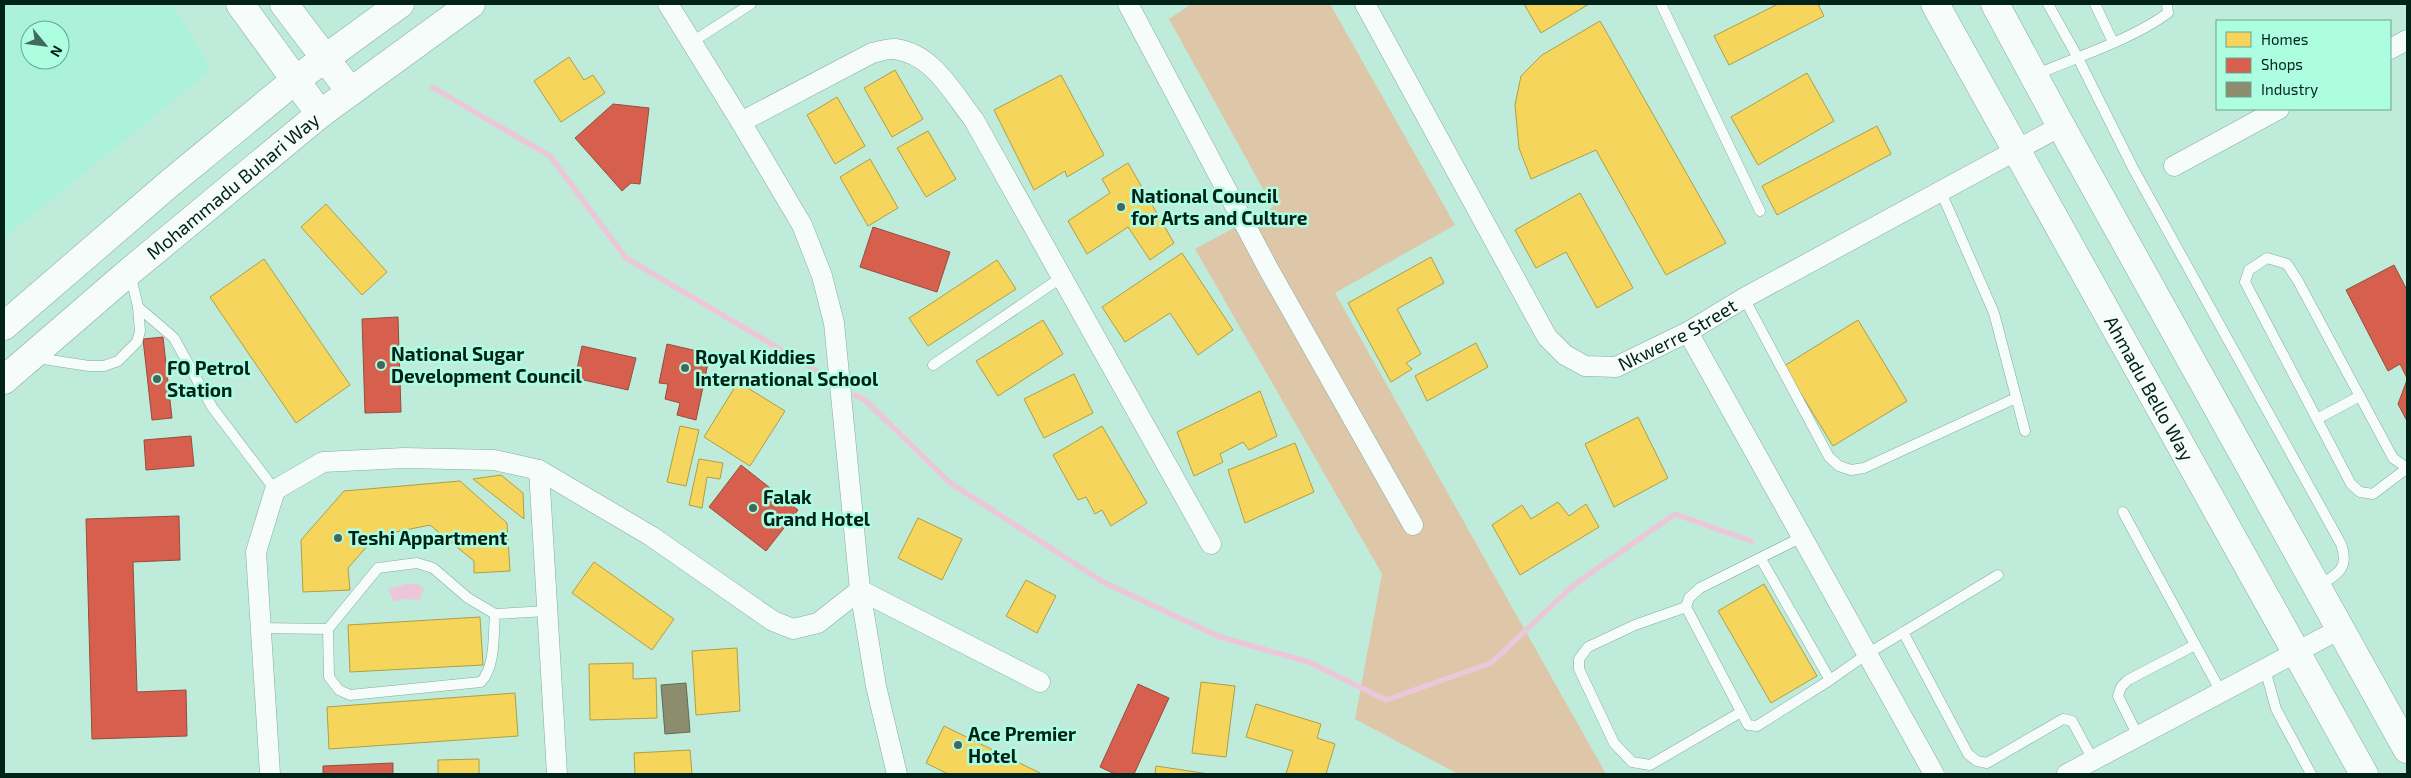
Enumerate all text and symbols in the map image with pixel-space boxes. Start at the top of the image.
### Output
north arrow [20,20,70,70]
legend [2216,20,2391,110]
text: Homes [2261,30,2308,48]
text: N [47,43,67,60]
text: Shops [2261,55,2303,73]
text: Industry [2261,80,2318,98]
street label: Mohammadu Buhari Way [141,108,324,264]
place label: National Council for Arts and Culture [1131,184,1308,229]
marker: National Council for Arts and Culture [1115,201,1127,213]
street label: Nkwerre Street [1614,293,1741,375]
street label: Ahmadu Bello Way [2100,312,2199,465]
place label: National Sugar Development Council [391,342,582,387]
place label: Royal Kiddies International School [695,345,879,390]
place label: FO Petrol Station [167,356,251,401]
marker: National Sugar Development Council [375,359,387,371]
marker: Royal Kiddies International School [679,362,691,374]
marker: FO Petrol Station [151,373,163,385]
place label: Falak Grand Hotel [763,485,871,530]
marker: Falak Grand Hotel [747,502,759,514]
place label: Teshi Appartment [348,526,507,549]
marker: Teshi Appartment [332,532,344,544]
place label: Ace Premier Hotel [968,722,1076,767]
marker: Ace Premier Hotel [952,739,964,751]

